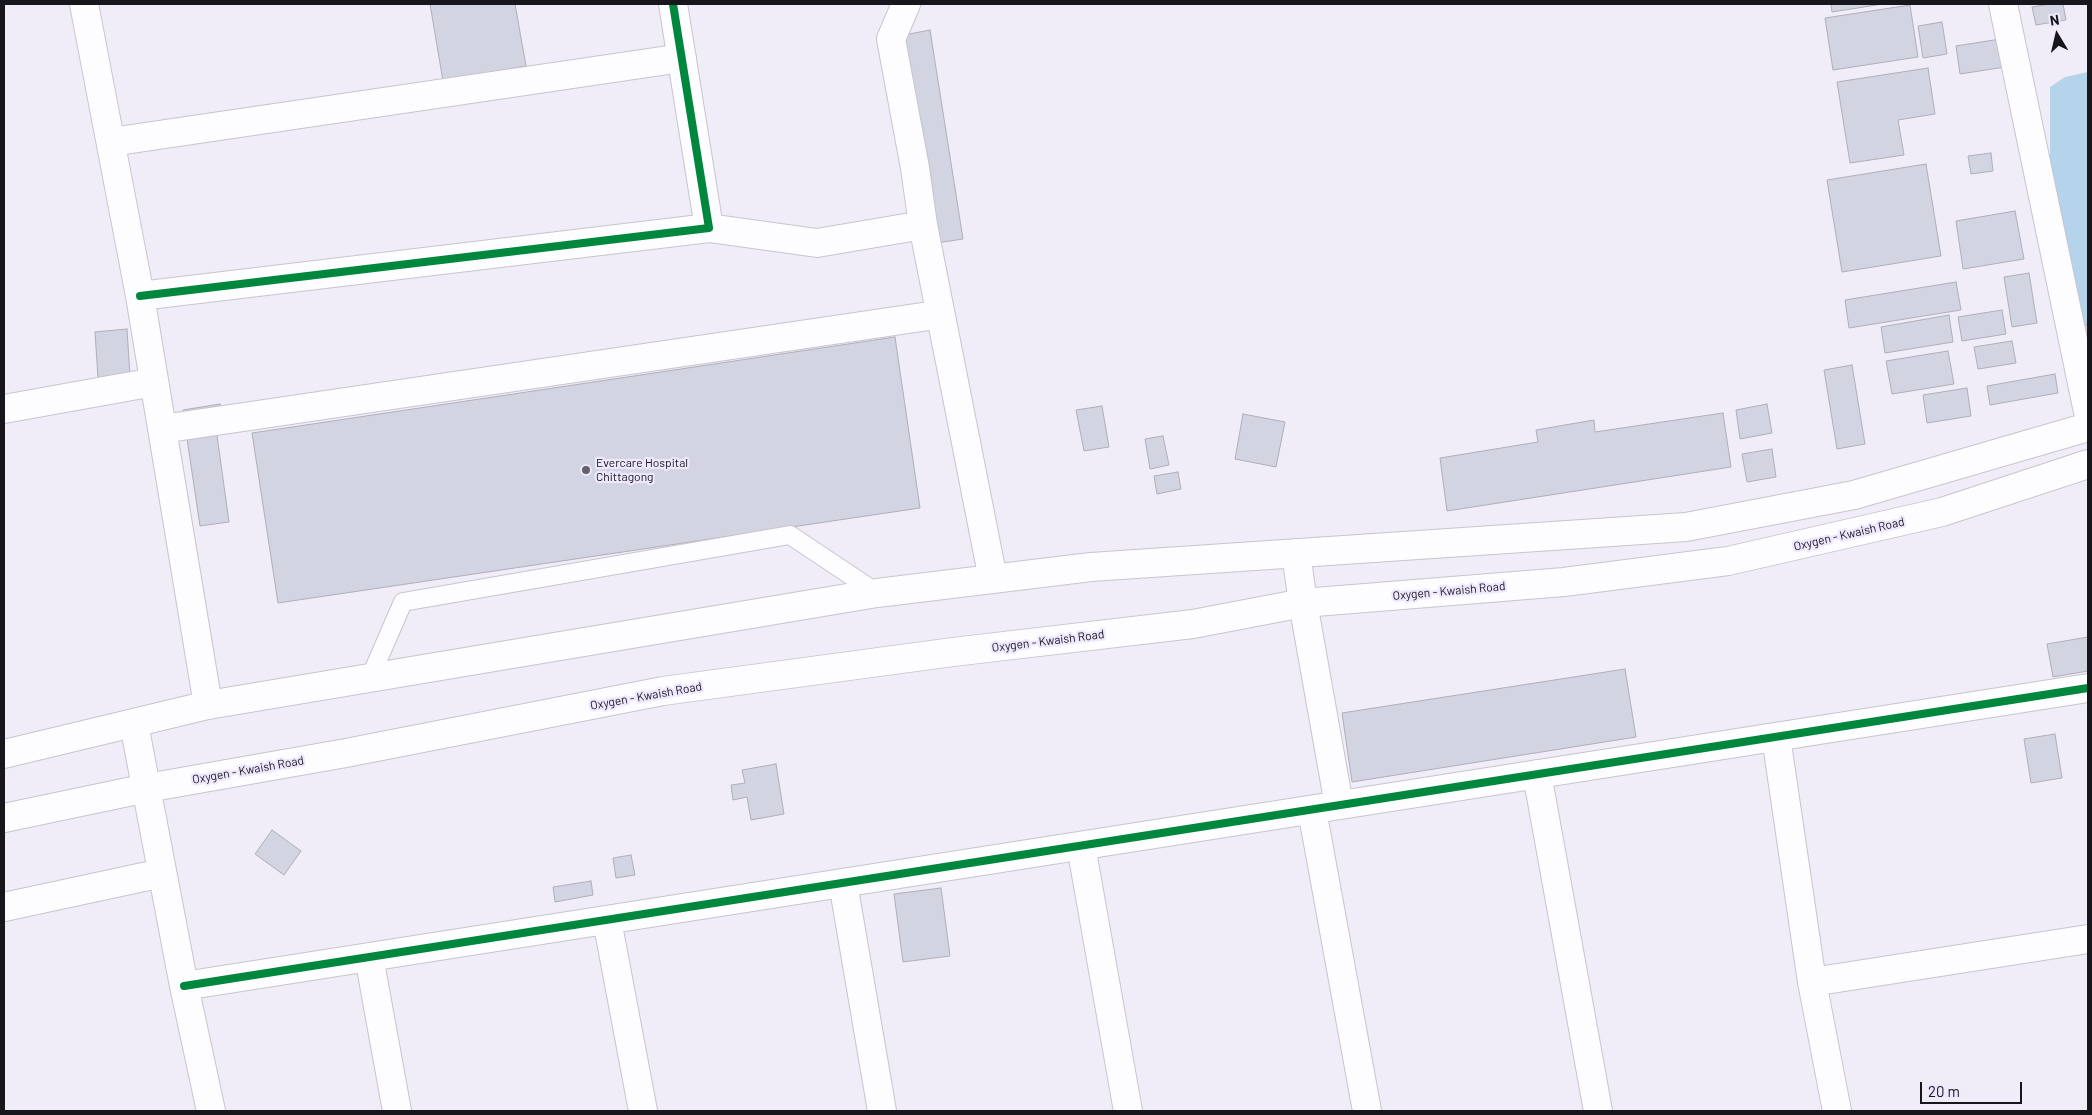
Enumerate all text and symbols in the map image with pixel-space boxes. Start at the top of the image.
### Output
north arrow [2032,10,2082,60]
text: N [2049,11,2061,29]
place label: Evercare Hospital Chittagong [596,456,688,484]
marker: Evercare Hospital Chittagong [580,464,592,476]
street label: Oxygen - Kwaish Road [1792,514,1906,554]
street label: Oxygen - Kwaish Road [1392,579,1506,603]
street label: Oxygen - Kwaish Road [991,627,1105,655]
street label: Oxygen - Kwaish Road [589,679,703,713]
street label: Oxygen - Kwaish Road [191,753,305,787]
scale bar [1922,1072,2024,1104]
text: 20 m [1928,1082,1960,1100]

